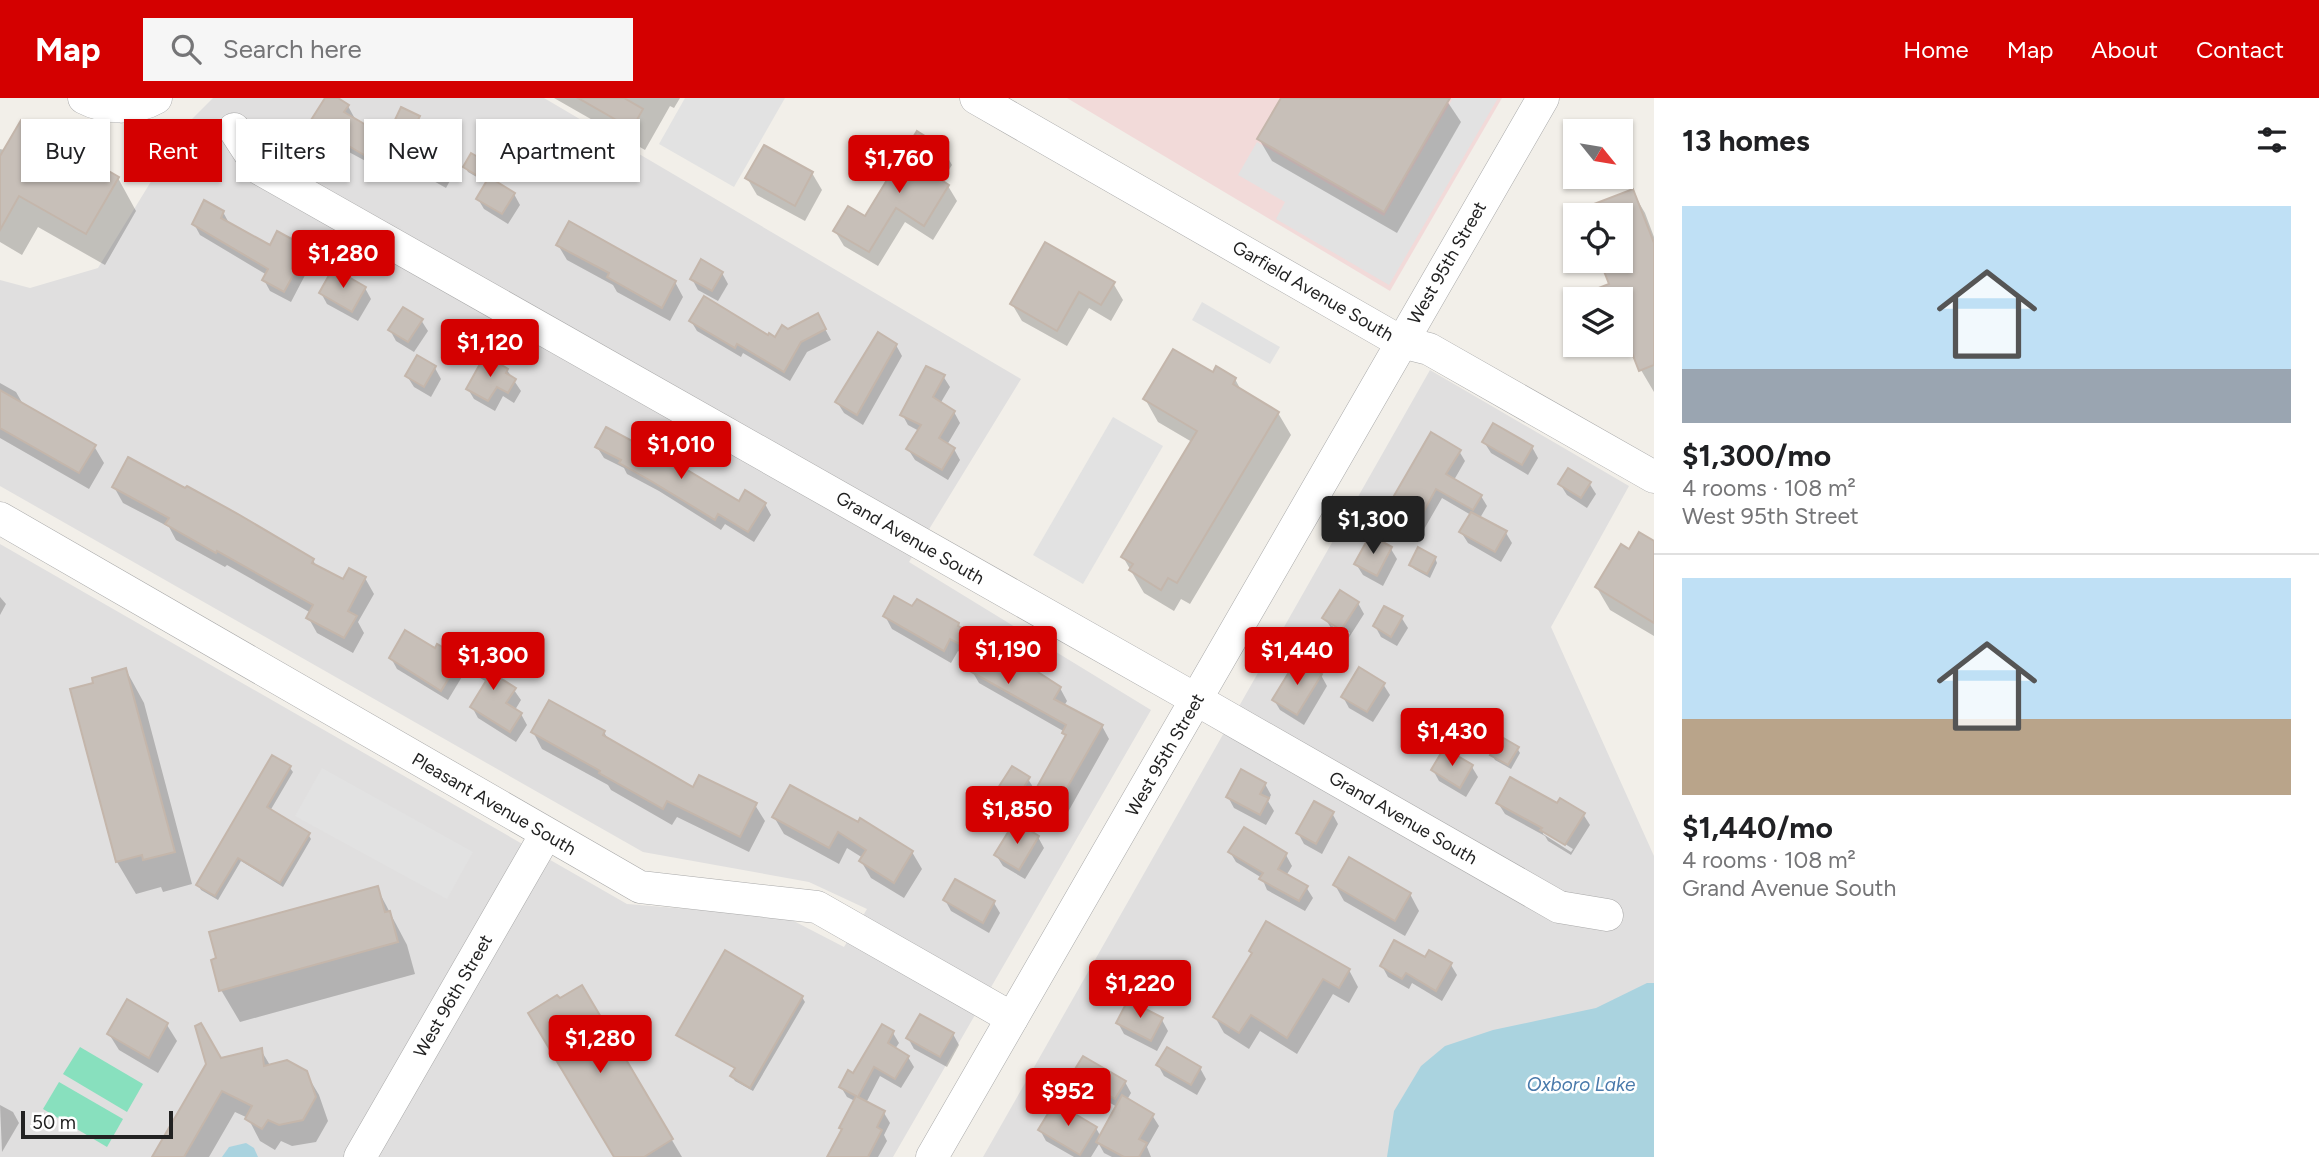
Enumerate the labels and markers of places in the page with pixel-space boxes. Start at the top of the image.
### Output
pin: $1,760 [842,136,956,195]
pin: $1,280 [286,230,400,290]
pin: $1,120 [433,320,547,379]
pin: $1,010 [624,422,738,481]
pin: $1,300 [1316,496,1430,556]
pin: $1,190 [951,626,1065,686]
pin: $1,440 [1240,628,1354,687]
pin: $1,300 [436,632,550,692]
pin: $1,430 [1395,708,1509,768]
pin: $1,850 [960,786,1074,846]
pin: $1,220 [1083,960,1197,1020]
pin: $1,280 [543,1016,657,1075]
pin: $952 [1027,1068,1109,1128]

